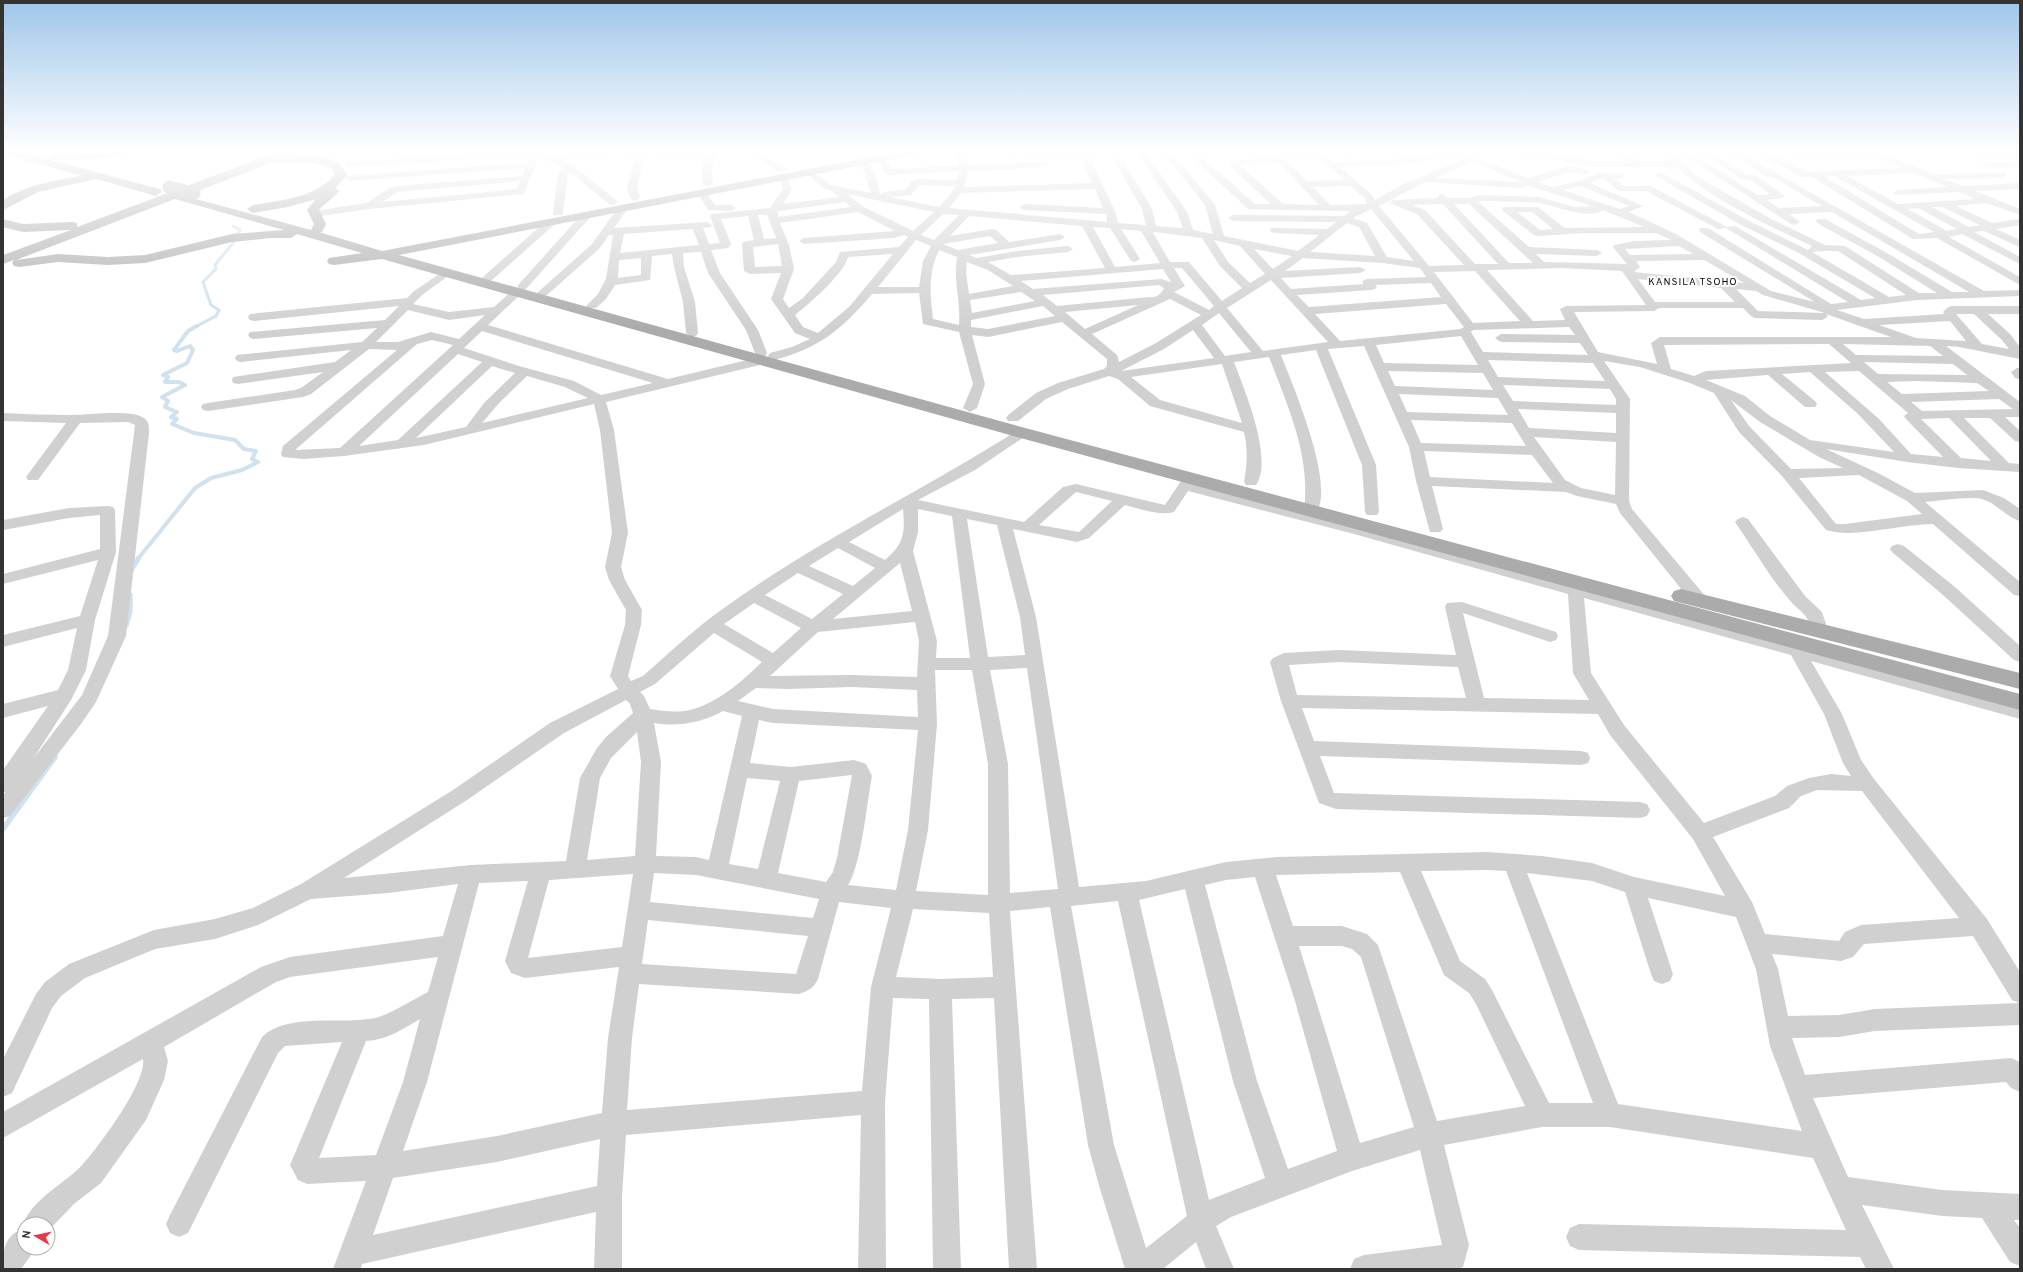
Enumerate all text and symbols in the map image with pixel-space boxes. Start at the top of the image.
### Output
district label: KANSILA TSOHO [1648,276,1738,289]
north arrow [16,1216,56,1256]
text: N [20,1230,35,1240]

